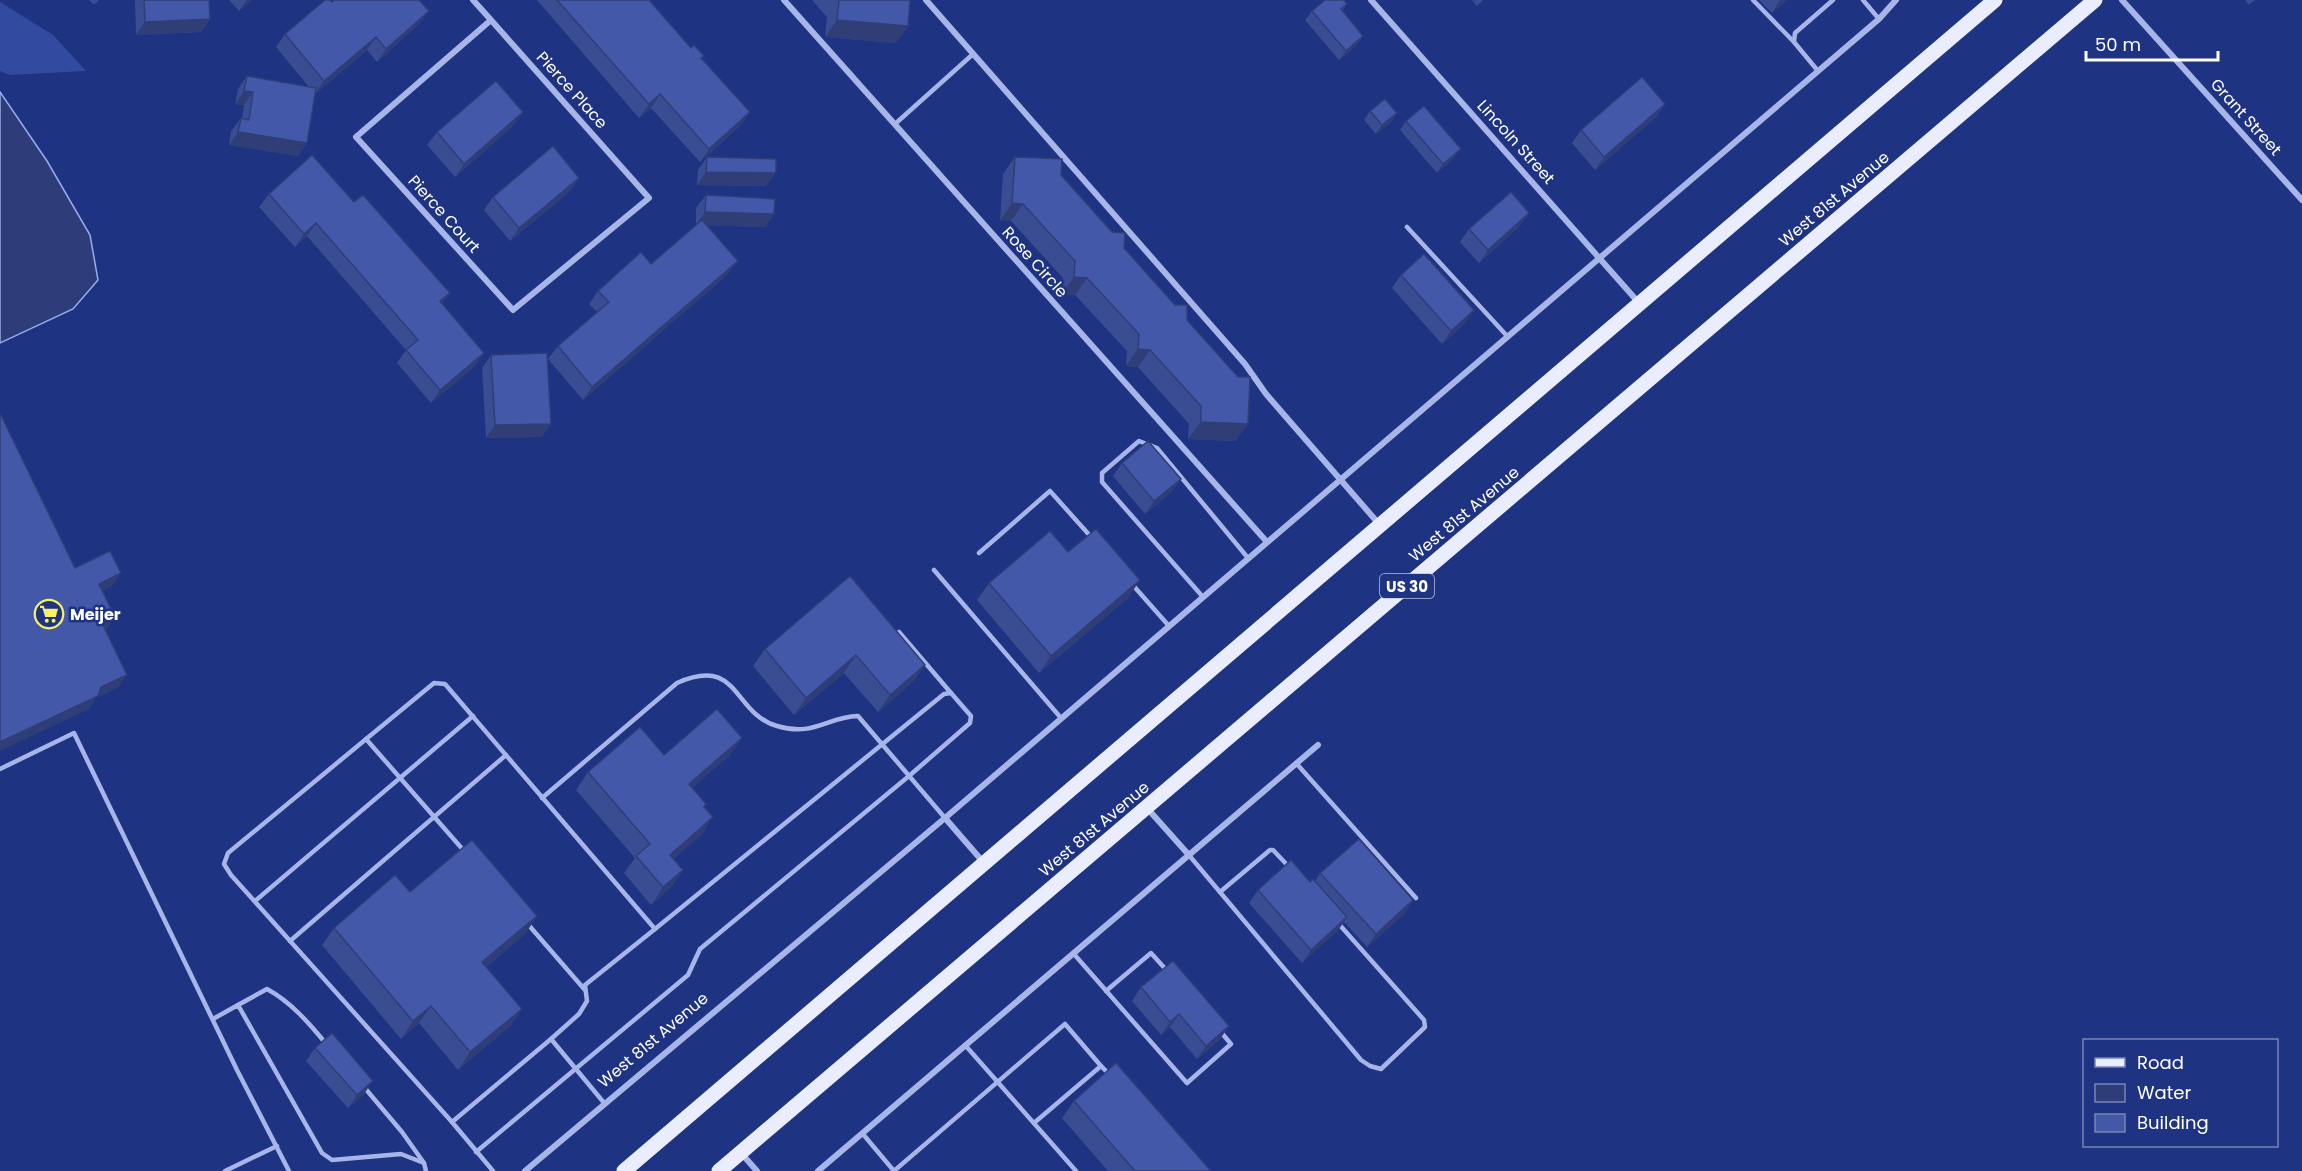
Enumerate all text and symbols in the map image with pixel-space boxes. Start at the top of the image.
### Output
scale bar [2086,24,2218,62]
text: 50 m [2095,32,2141,57]
street label: Pierce Place [531,46,613,134]
street label: Grant Street [2205,73,2287,161]
street label: Lincoln Street [1472,95,1560,189]
street label: West 81st Avenue [1774,146,1894,252]
street label: Pierce Court [403,170,485,258]
street label: Rose Circle [997,221,1073,303]
street label: West 81st Avenue [1404,461,1524,567]
road number: US 30 [1380,574,1434,598]
supermarket icon: Meijer [33,598,65,630]
place label: Meijer [70,603,121,626]
street label: West 81st Avenue [1034,776,1154,882]
street label: West 81st Avenue [593,987,713,1093]
legend [2083,1039,2278,1147]
text: Road [2137,1050,2184,1075]
text: Water [2137,1080,2191,1105]
text: Building [2137,1110,2209,1135]

